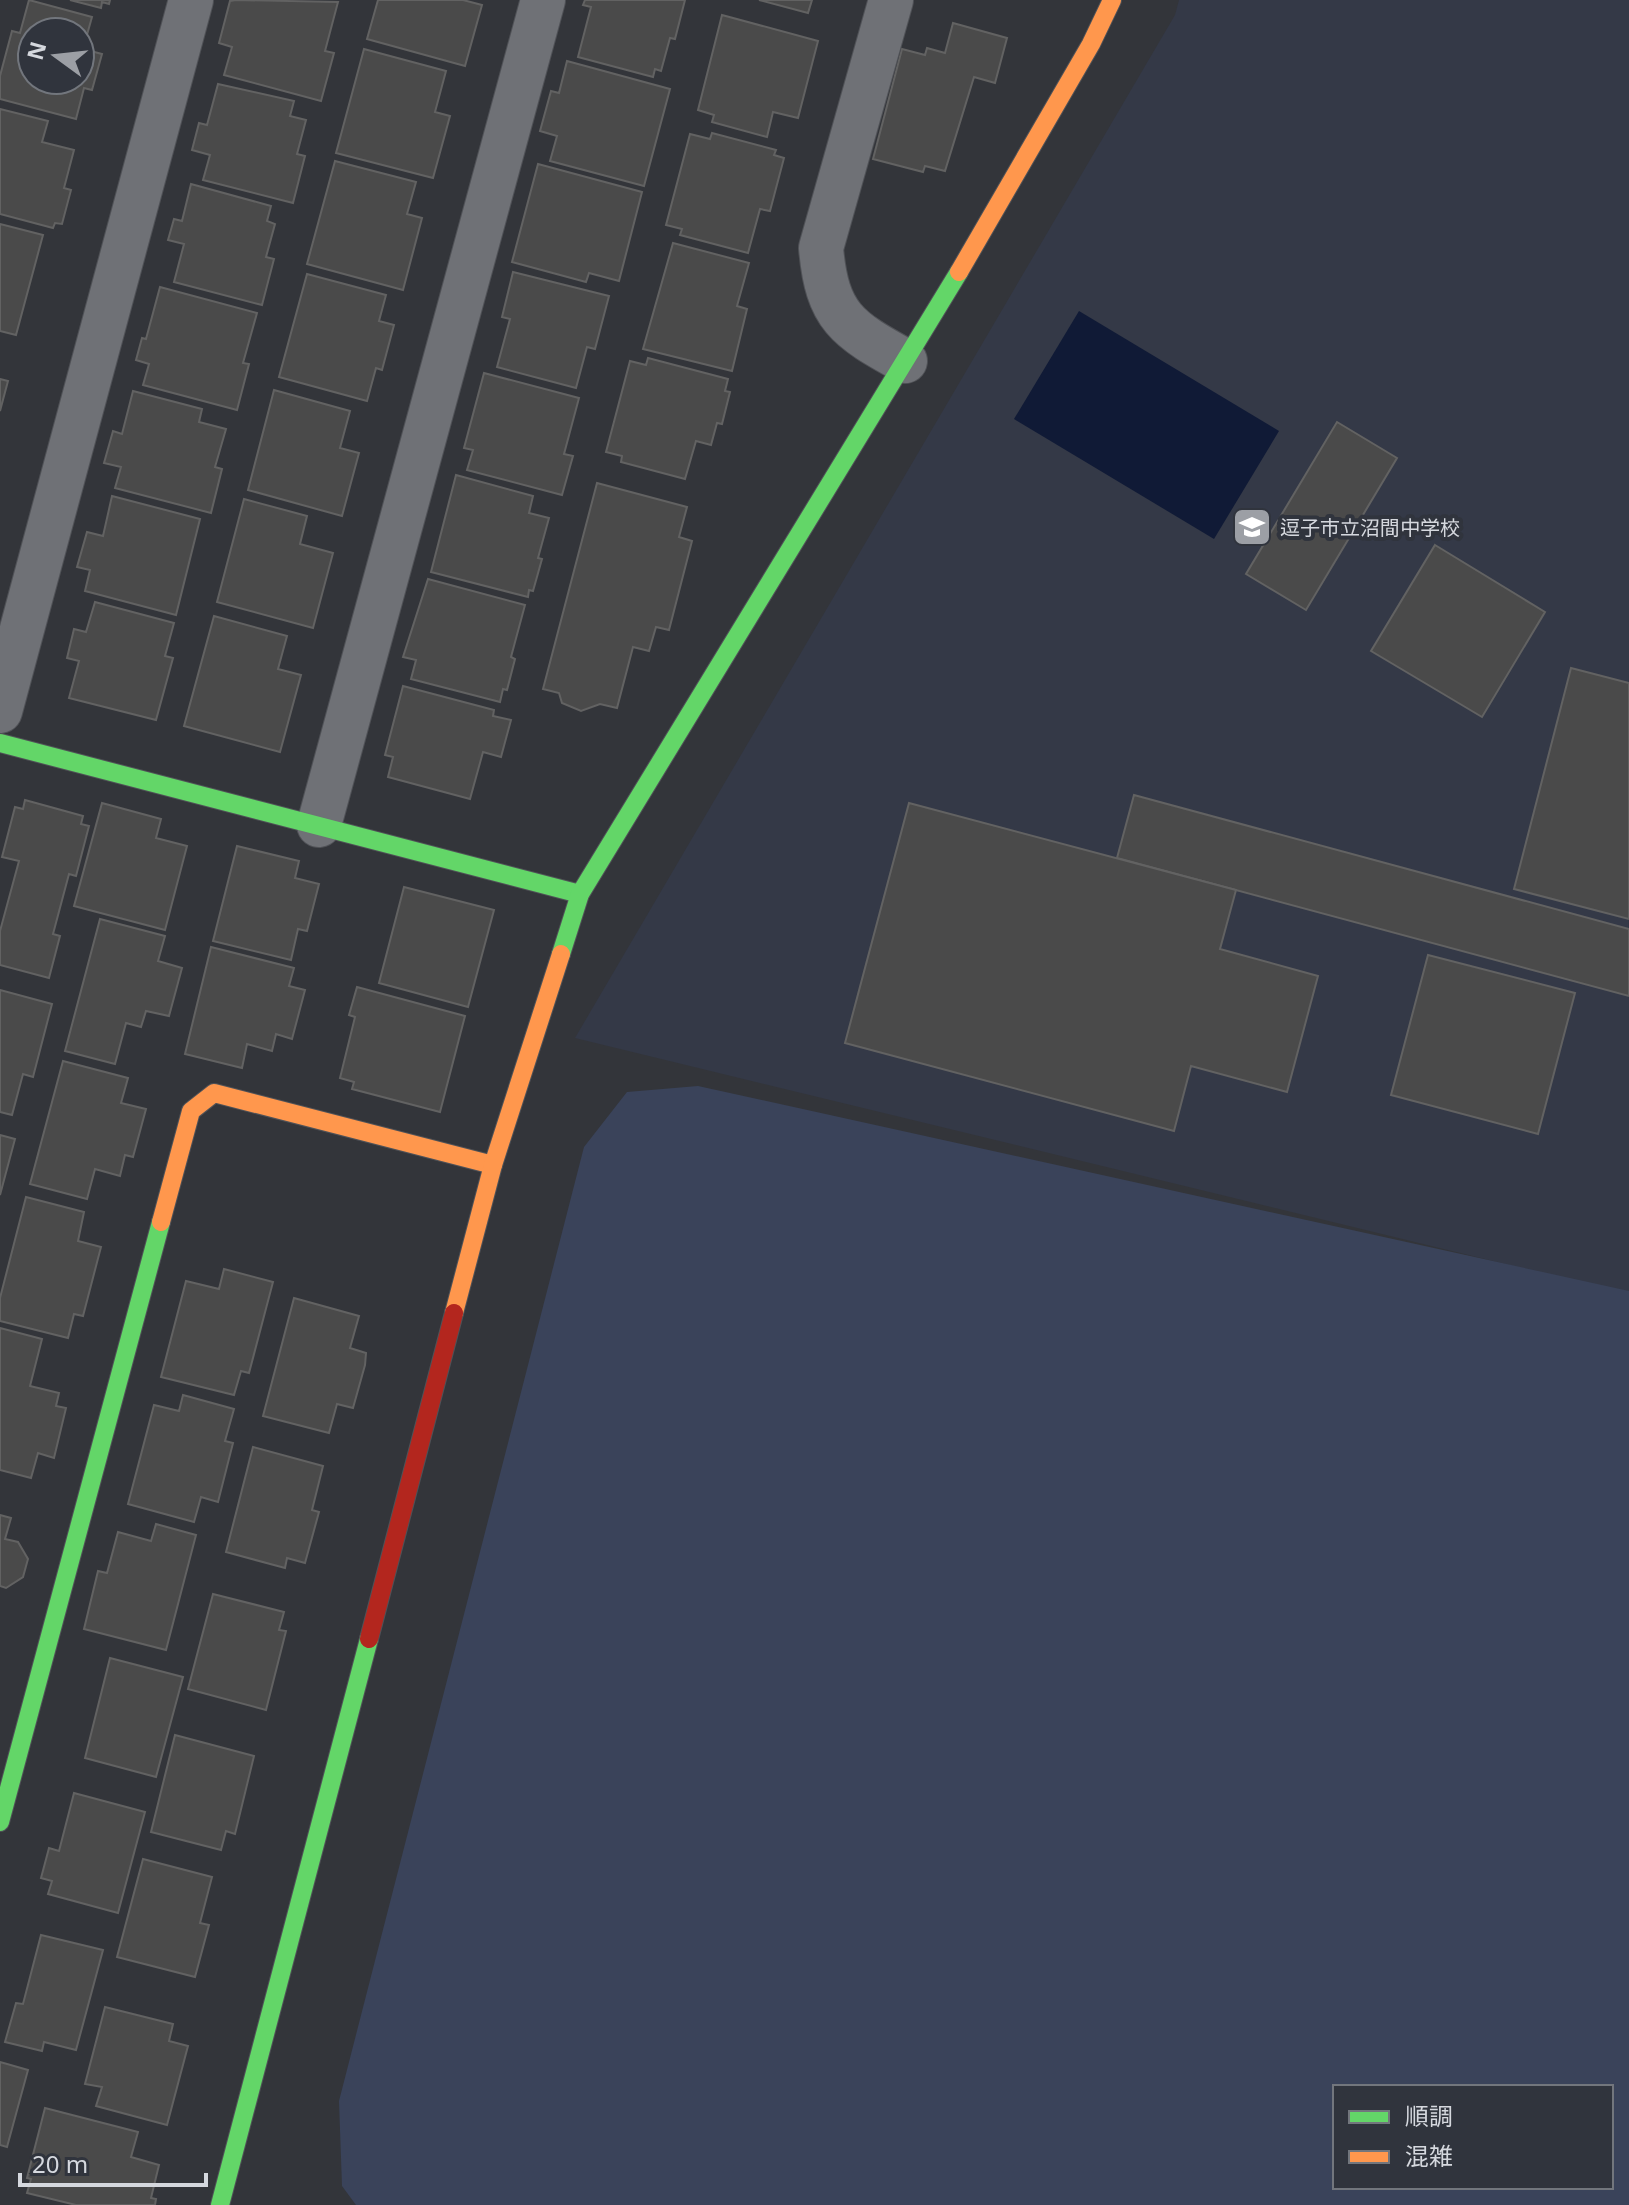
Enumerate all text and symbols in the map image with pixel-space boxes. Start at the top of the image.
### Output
north arrow [16,16,96,96]
text: N [19,38,53,63]
school or university icon: 逗子市立沼間中学校 [1231,506,1273,548]
place label: 逗子市立沼間中学校 [1280,514,1460,541]
legend [1333,2085,1613,2189]
text: 順調 [1405,2099,1453,2132]
scale bar [20,2137,206,2187]
text: 混雑 [1405,2139,1453,2172]
text: 20 m [32,2147,88,2180]

